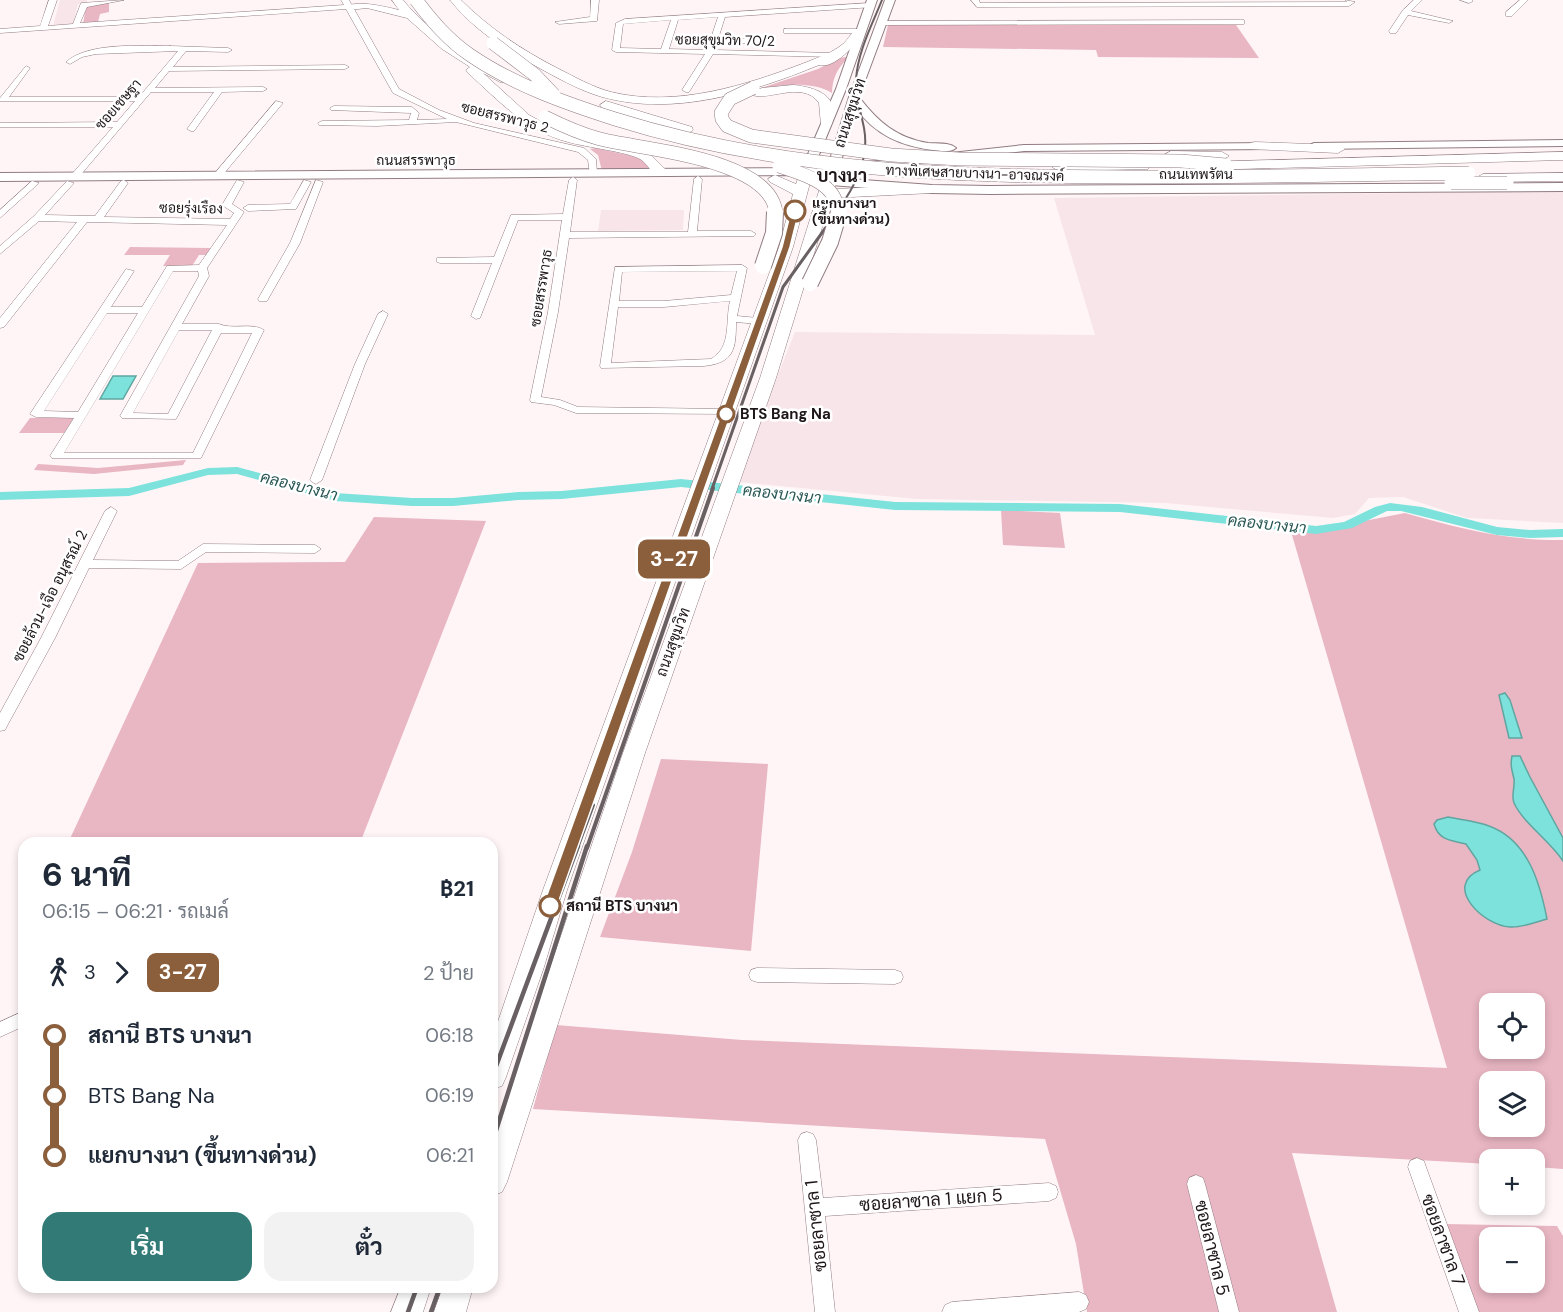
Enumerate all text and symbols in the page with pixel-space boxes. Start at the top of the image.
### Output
street label: ซอยสุขุมวิท 70/2 [675,30,775,51]
street label: ซอยเชษฐา [91,75,145,133]
street label: ถนนสุขุมวิท [829,76,872,151]
street label: ซอยสรรพาวุธ 2 [459,97,551,138]
street label: ถนนสรรพาวุธ [376,151,456,170]
street label: ทางพิเศษสายบางนา-อาจณรงค์ [885,161,1065,185]
district label: บางนา [817,164,867,188]
street label: ถนนเทพรัตน [1159,165,1233,183]
place label: แยกบางนา (ขึ้นทางด่วน) [812,194,890,228]
street label: ซอยรุ่งเรือง [159,198,223,219]
marker: แยกบางนา (ขึ้นทางด่วน) [784,200,806,222]
street label: ซอยสรรพาวุธ [526,248,557,328]
place label: BTS Bang Na [740,404,831,424]
marker: BTS Bang Na [717,405,735,423]
water label: คลองบางนา [258,466,340,506]
water label: คลองบางนา [742,479,823,509]
water label: คลองบางนา [1227,509,1308,539]
street label: ซอยล้วน-เจือ อนุสรณ์ 2 [8,526,93,666]
line badge: 3-27 [632,540,716,578]
text: 3-27 [650,545,698,573]
street label: ถนนสุขุมวิท [651,605,696,680]
text: 6 นาที [42,853,131,896]
text: ฿21 [440,874,474,903]
marker: สถานี BTS บางนา [539,895,561,917]
place label: สถานี BTS บางนา [566,896,678,916]
text: 06:15 – 06:21 · รถเมล์ [42,898,229,924]
icon: walk [42,956,75,989]
icon: forward [105,956,138,989]
text: 3-27 [159,958,207,986]
text: 3 [84,959,96,985]
text: 2 ป้าย [423,960,474,986]
map controls [1479,993,1545,1293]
button: locate [1479,993,1545,1059]
text: สถานี BTS บางนา [88,1021,252,1050]
text: 06:18 [425,1022,474,1048]
button: layers [1479,1071,1545,1137]
text: BTS Bang Na [88,1081,215,1110]
text: 06:19 [425,1082,474,1108]
text: แยกบางนา (ขึ้นทางด่วน) [88,1141,317,1170]
text: 06:21 [426,1142,474,1168]
button: + [1479,1149,1545,1215]
street label: ซอยลาซาล 1 [799,1179,833,1273]
street label: ซอยลาซาล 1 แยก 5 [859,1183,1003,1217]
street label: ซอยลาซาล 7 [1415,1191,1471,1289]
street label: ซอยลาซาล 5 [1189,1198,1235,1298]
button: เริ่ม [42,1212,252,1281]
button: ตั๋ว [264,1212,474,1281]
button: − [1479,1227,1545,1293]

